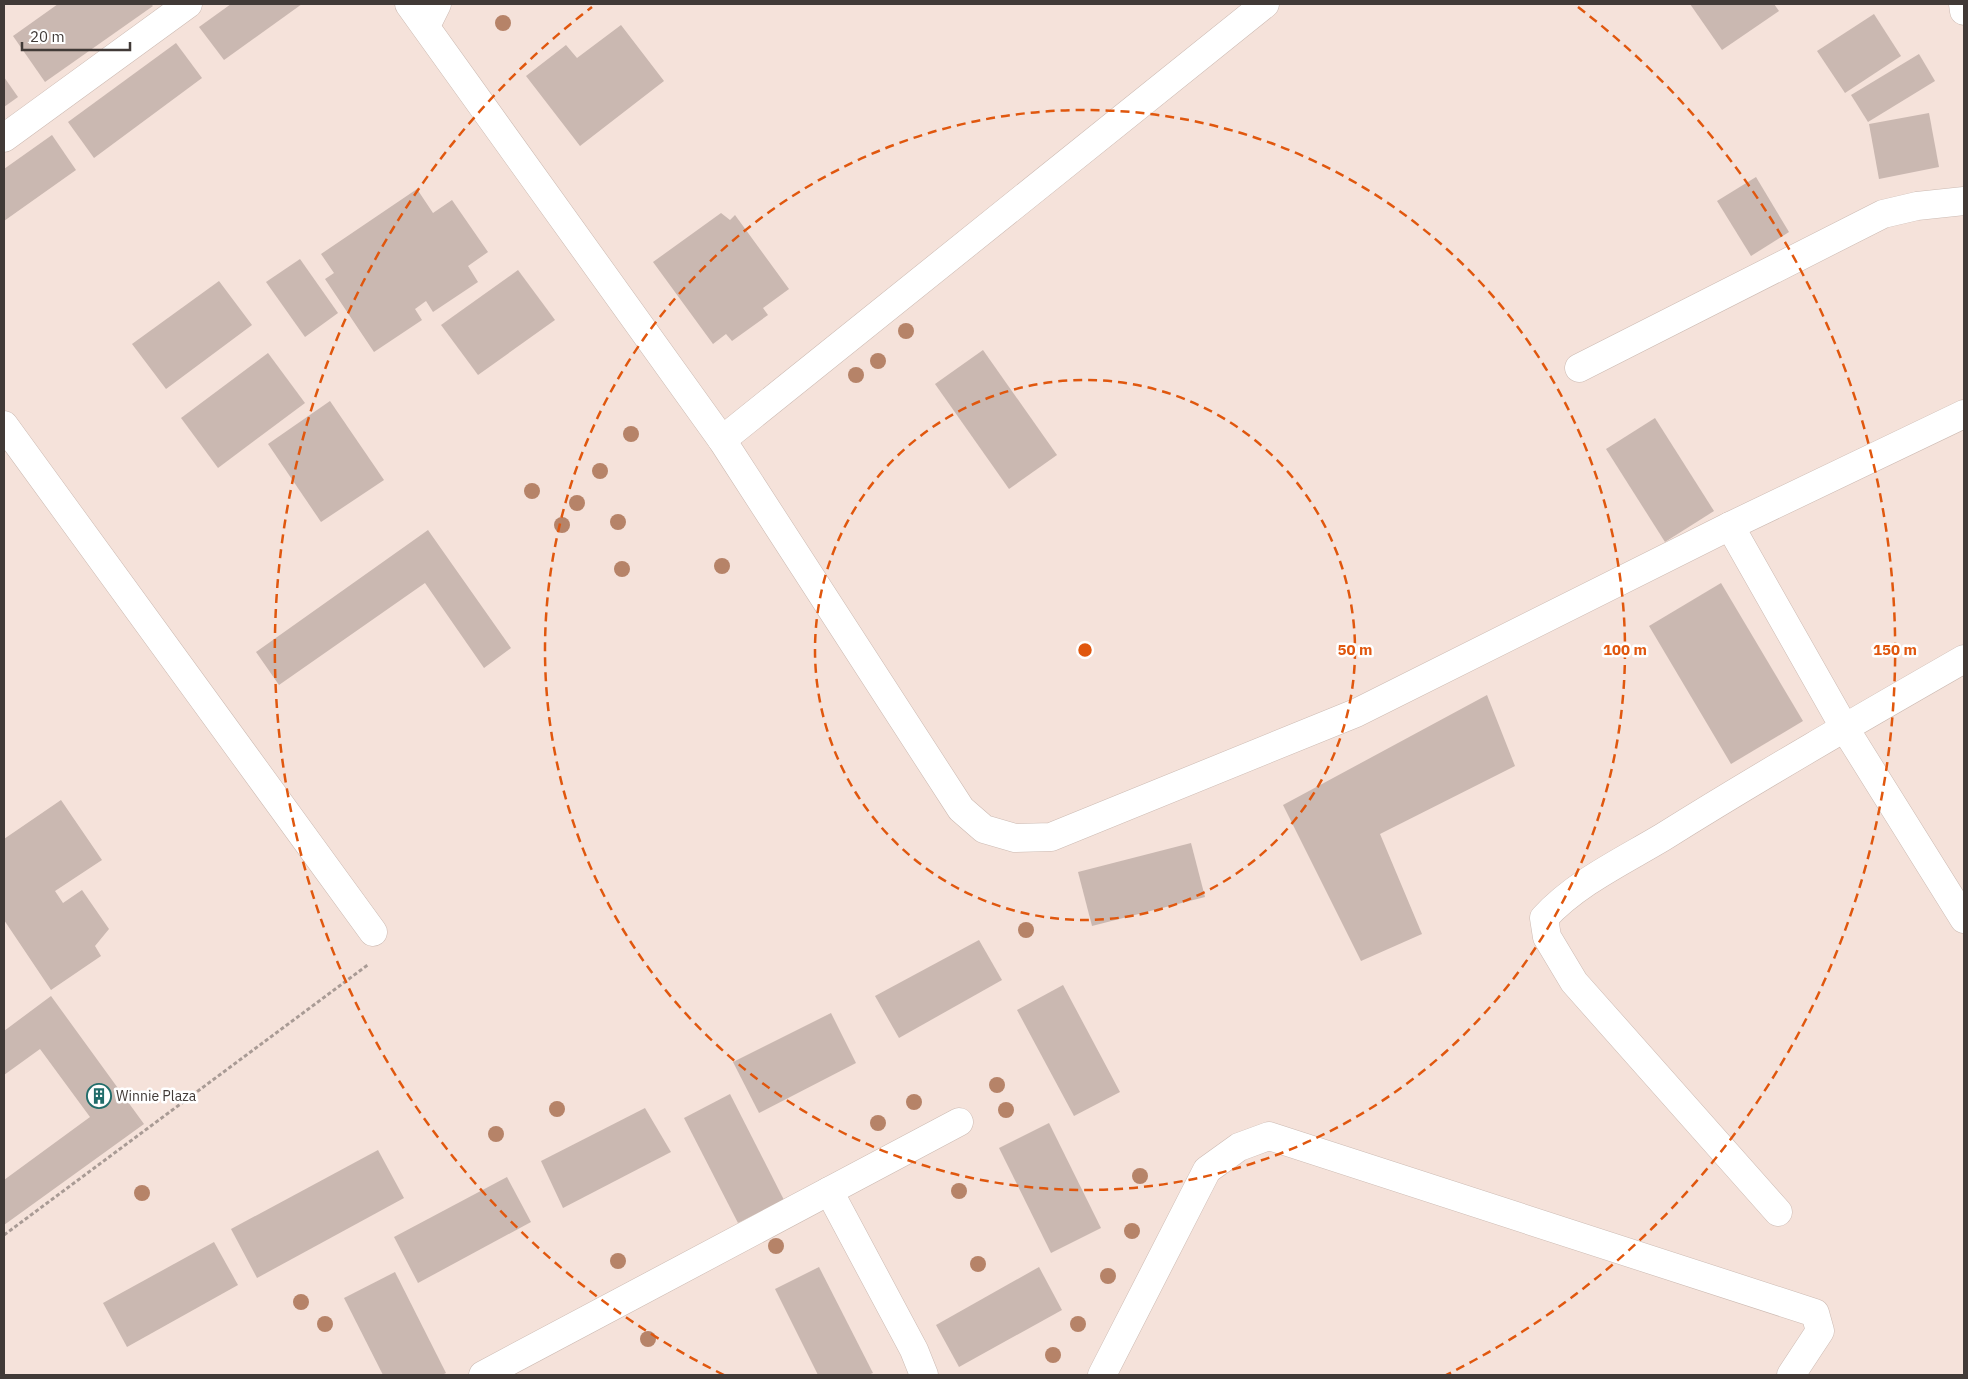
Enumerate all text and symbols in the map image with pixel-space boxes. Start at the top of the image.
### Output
scale bar [22,20,130,52]
text: 20 m [30,27,65,46]
text: 50 m [1338,640,1372,659]
text: 100 m [1603,640,1647,659]
text: 150 m [1873,640,1917,659]
centre of rings [1076,641,1094,659]
building icon: Winnie Plaza [86,1083,112,1109]
place label: Winnie Plaza [116,1087,197,1105]

